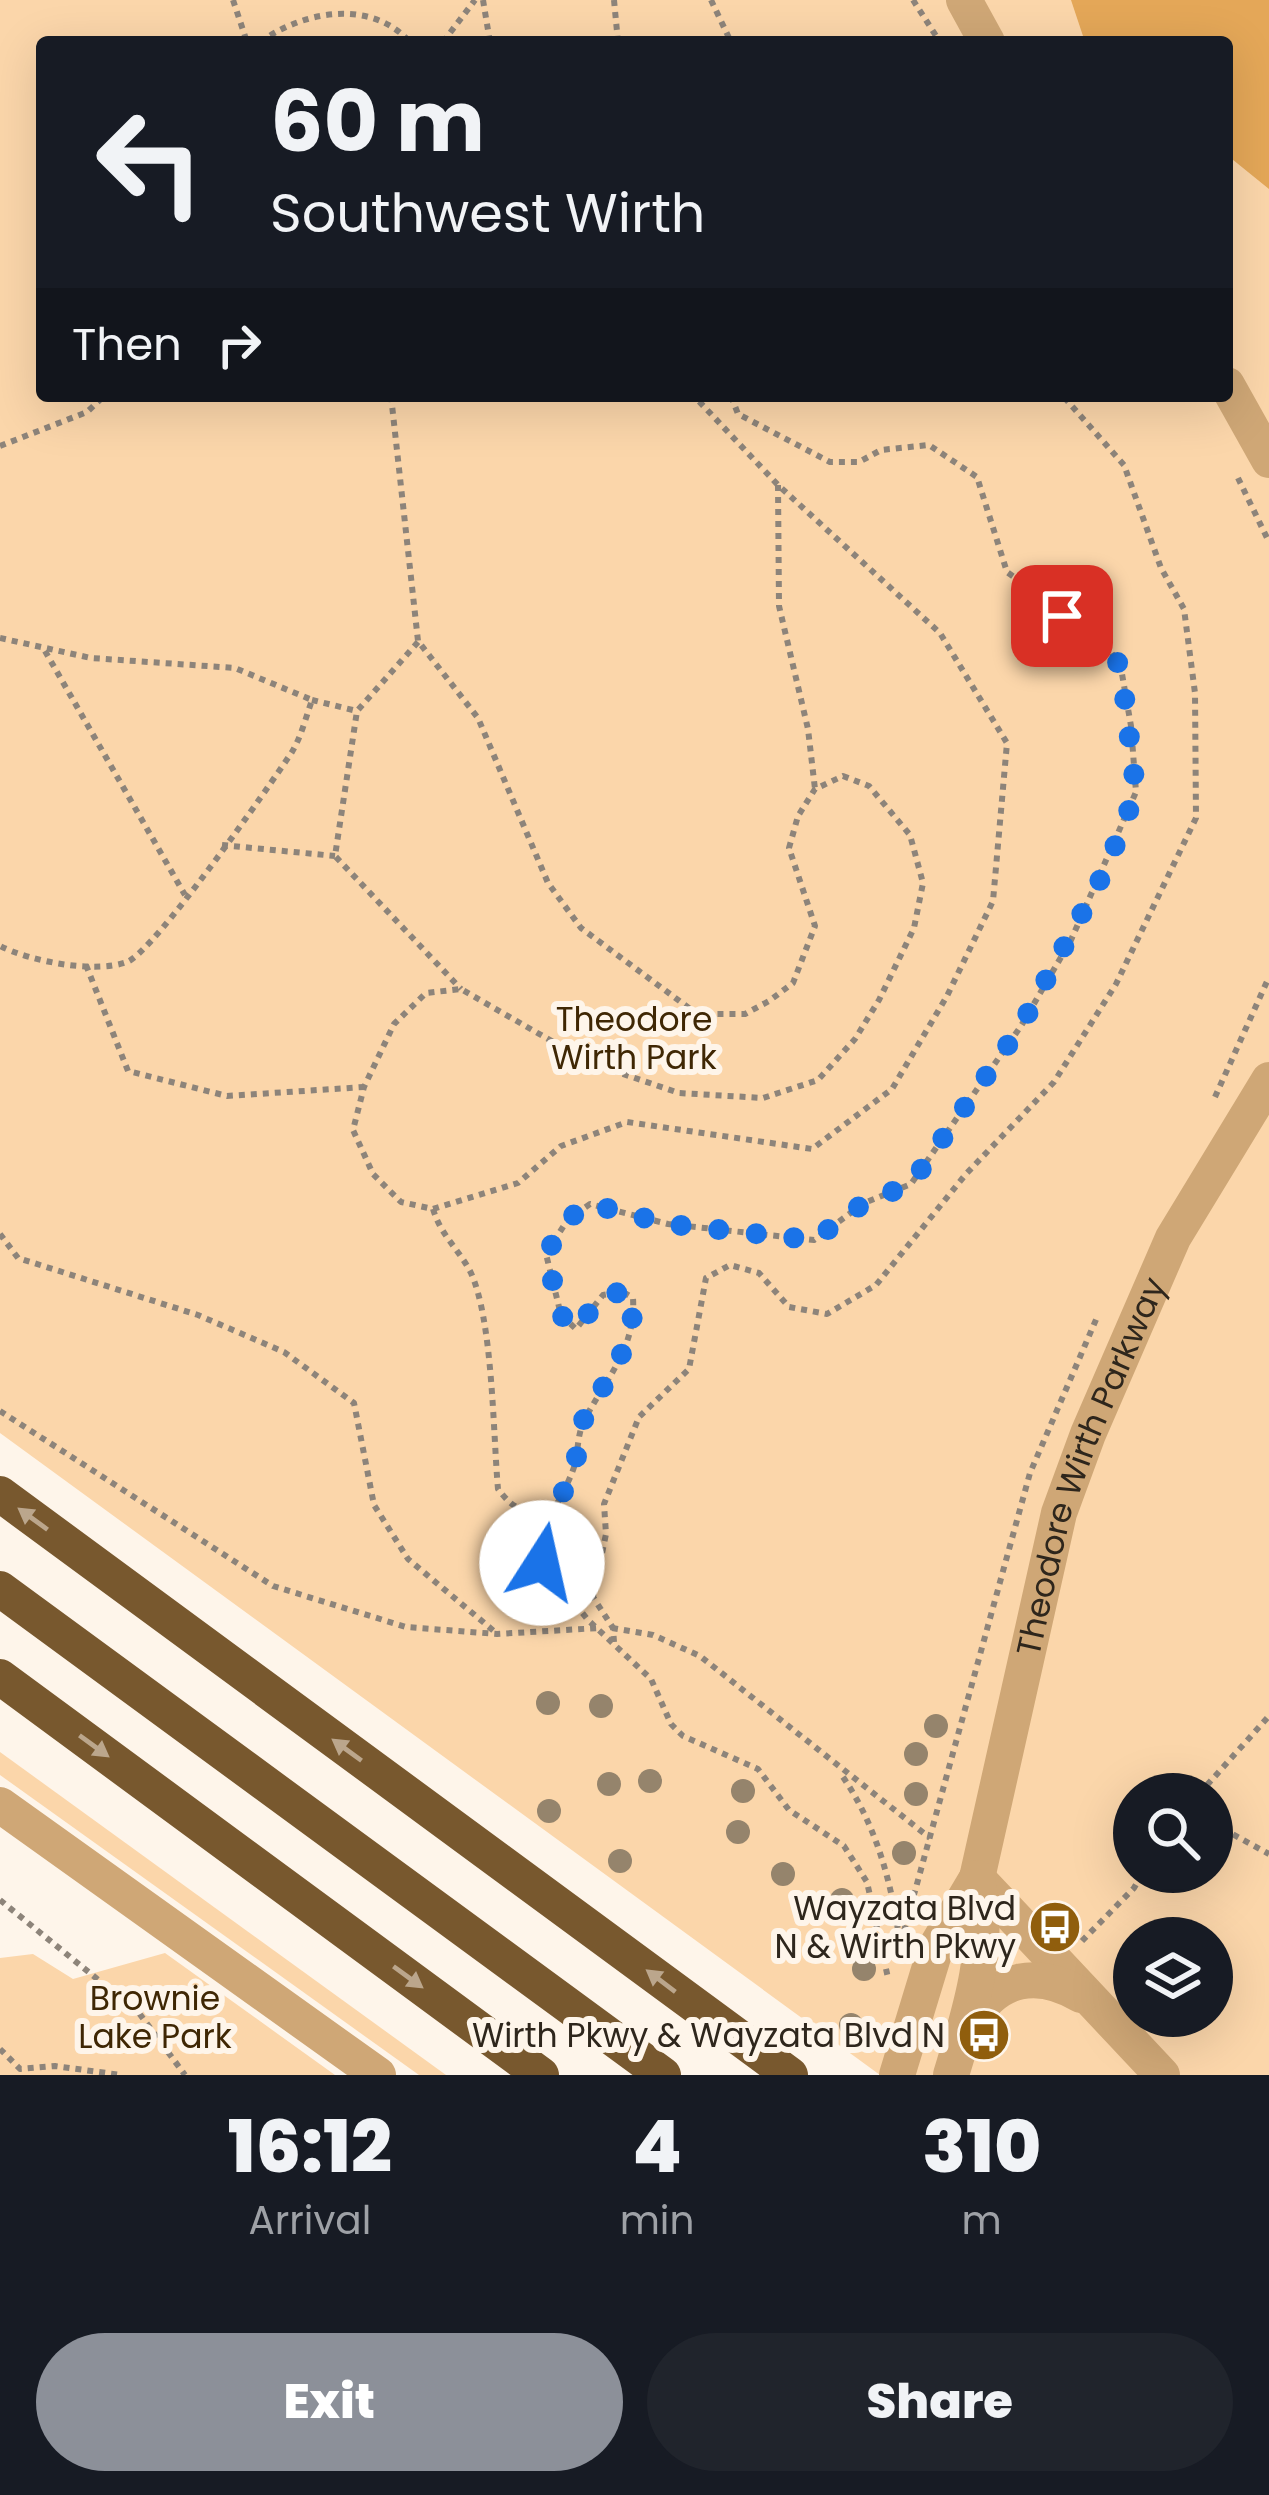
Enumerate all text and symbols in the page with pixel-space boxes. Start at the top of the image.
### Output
text: 60 m [270,63,485,180]
icon: left [72,84,228,240]
text: Southwest Wirth [270,175,705,251]
icon: right [206,312,272,378]
text: Then [72,313,182,376]
pin [1011,565,1113,667]
icon: arrive [1029,583,1095,649]
park label: Theodore Wirth Park [551,996,717,1081]
street label: Theodore Wirth Parkway [1004,1269,1177,1660]
position arrow [479,1500,605,1626]
one-way arrow [17,1507,49,1531]
one-way arrow [78,1734,110,1757]
one-way arrow [332,1738,363,1762]
map controls [1113,1773,1233,2037]
button: search [1113,1773,1233,1893]
place label: Wayzata Blvd N & Wirth Pkwy [774,1885,1016,1970]
bus stop icon: Wayzata Blvd N & Wirth Pkwy [1027,1899,1083,1955]
button: layers [1113,1917,1233,2037]
one-way arrow [392,1965,424,1989]
one-way arrow [646,1970,677,1994]
park label: Brownie Lake Park [78,1975,232,2060]
bus stop icon: Wirth Pkwy & Wayzata Blvd N [956,2007,1012,2063]
place label: Wirth Pkwy & Wayzata Blvd N [472,2012,945,2059]
text: 16:12 [228,2096,392,2197]
text: 4 [632,2096,682,2197]
text: 310 [922,2096,1041,2197]
text: Arrival [248,2193,371,2248]
text: min [620,2193,694,2248]
text: m [962,2193,1002,2248]
button: Exit [36,2333,623,2471]
button: Share [647,2333,1233,2471]

